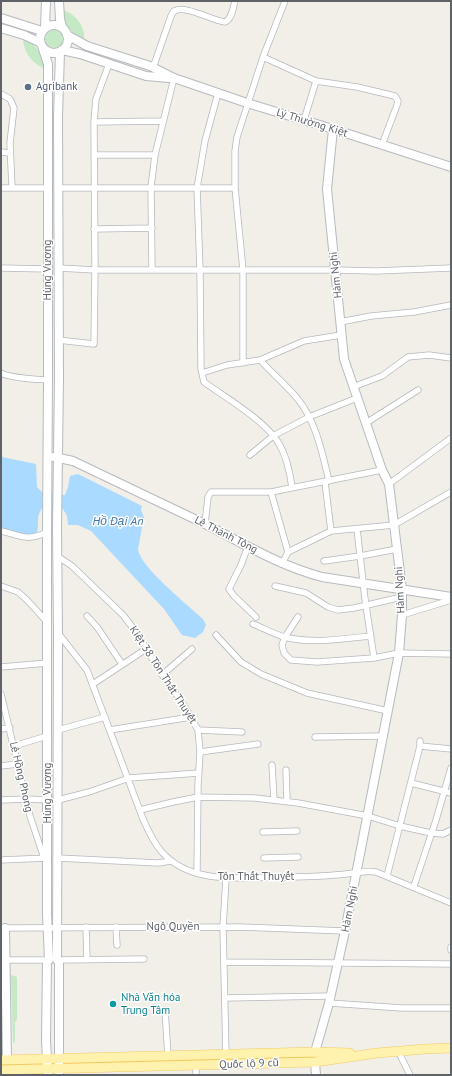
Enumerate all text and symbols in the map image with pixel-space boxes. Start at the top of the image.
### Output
place label: Agribank [36,80,78,94]
marker: Agribank [23,82,33,92]
street label: Lý Thường Kiệt [275,106,349,140]
street label: Hùng Vương [41,240,55,300]
street label: Hàm Nghi [327,251,345,299]
street label: Lê Thánh Tông [192,513,260,557]
water label: Hồ Đại An [93,515,143,529]
street label: Hàm Nghi [392,566,408,614]
street label: Kiệt 38 Tôn Thất Thuyết [126,624,200,726]
street label: Lê Hồng Phong [6,740,36,814]
street label: Hùng Vương [41,763,55,823]
street label: Tôn Thất Thuyết [218,870,294,884]
street label: Hàm Nghi [339,885,361,933]
street label: Ngô Quyền [147,920,199,934]
place label: Nhà Văn hóa Trung Tâm [121,991,180,1017]
marker: Nhà Văn hóa Trung Tâm [108,999,118,1009]
street label: Quốc lộ 9 cũ [219,1056,279,1072]

